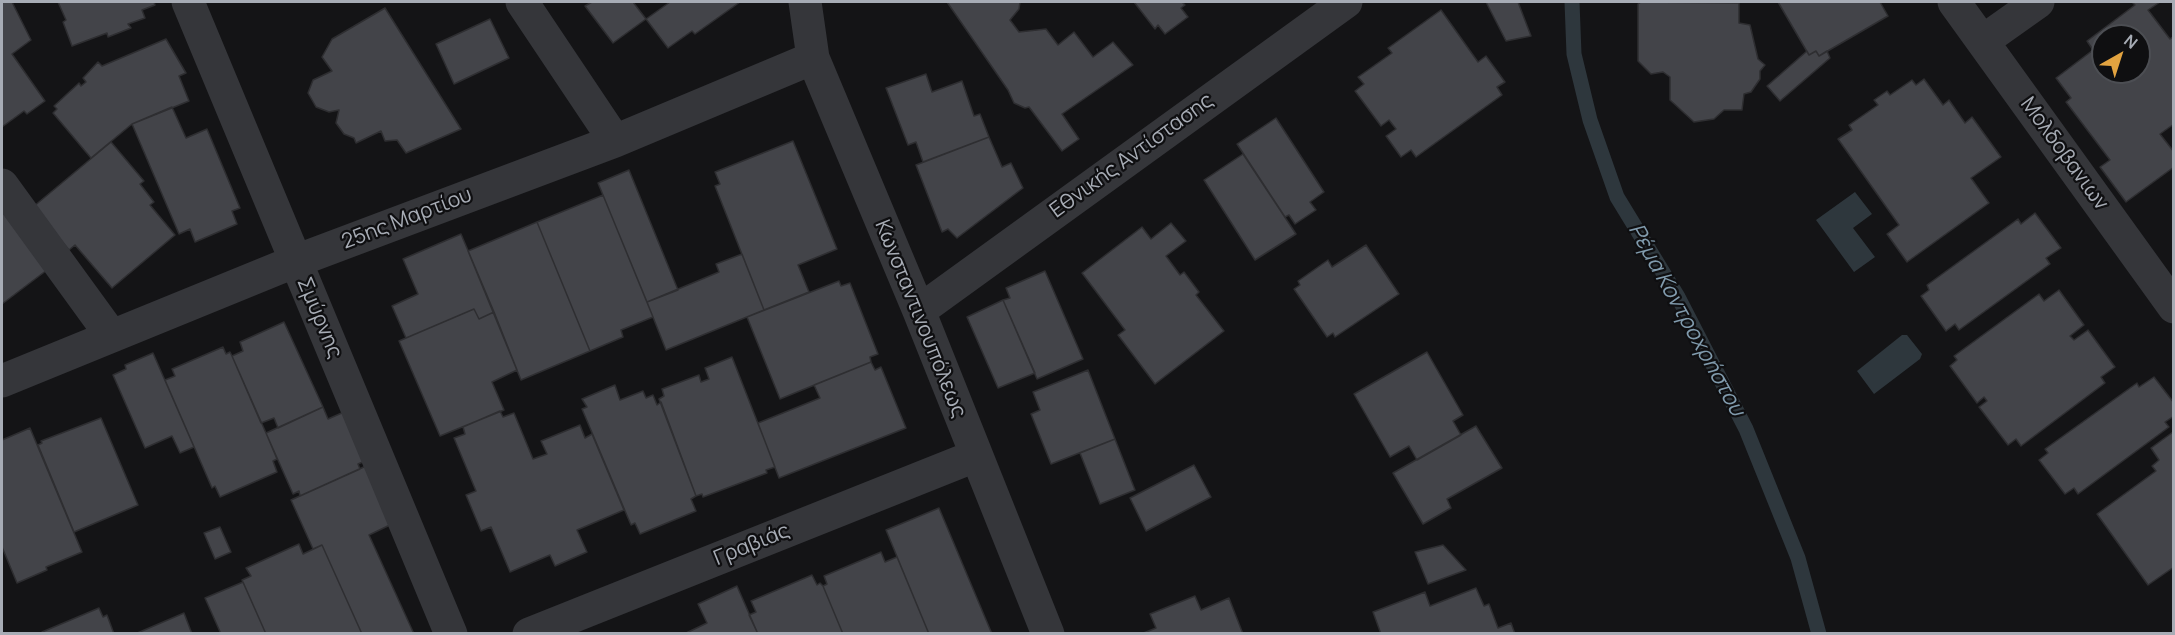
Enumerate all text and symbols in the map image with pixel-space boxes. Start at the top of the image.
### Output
north arrow [2091,24,2151,84]
text: N [2120,29,2142,54]
street label: Εθνικής Αντίστασης [1045,88,1219,224]
street label: Μολδοβανιων [2015,93,2113,215]
street label: 25ης Μαρτίου [338,183,476,255]
street label: Κωνσταντινουπόλεως [869,217,971,421]
water label: Ρέμα Κοντροχρήστου [1622,219,1750,421]
street label: Σμύρνης [291,274,347,362]
street label: Γραβιάς [710,518,794,572]

